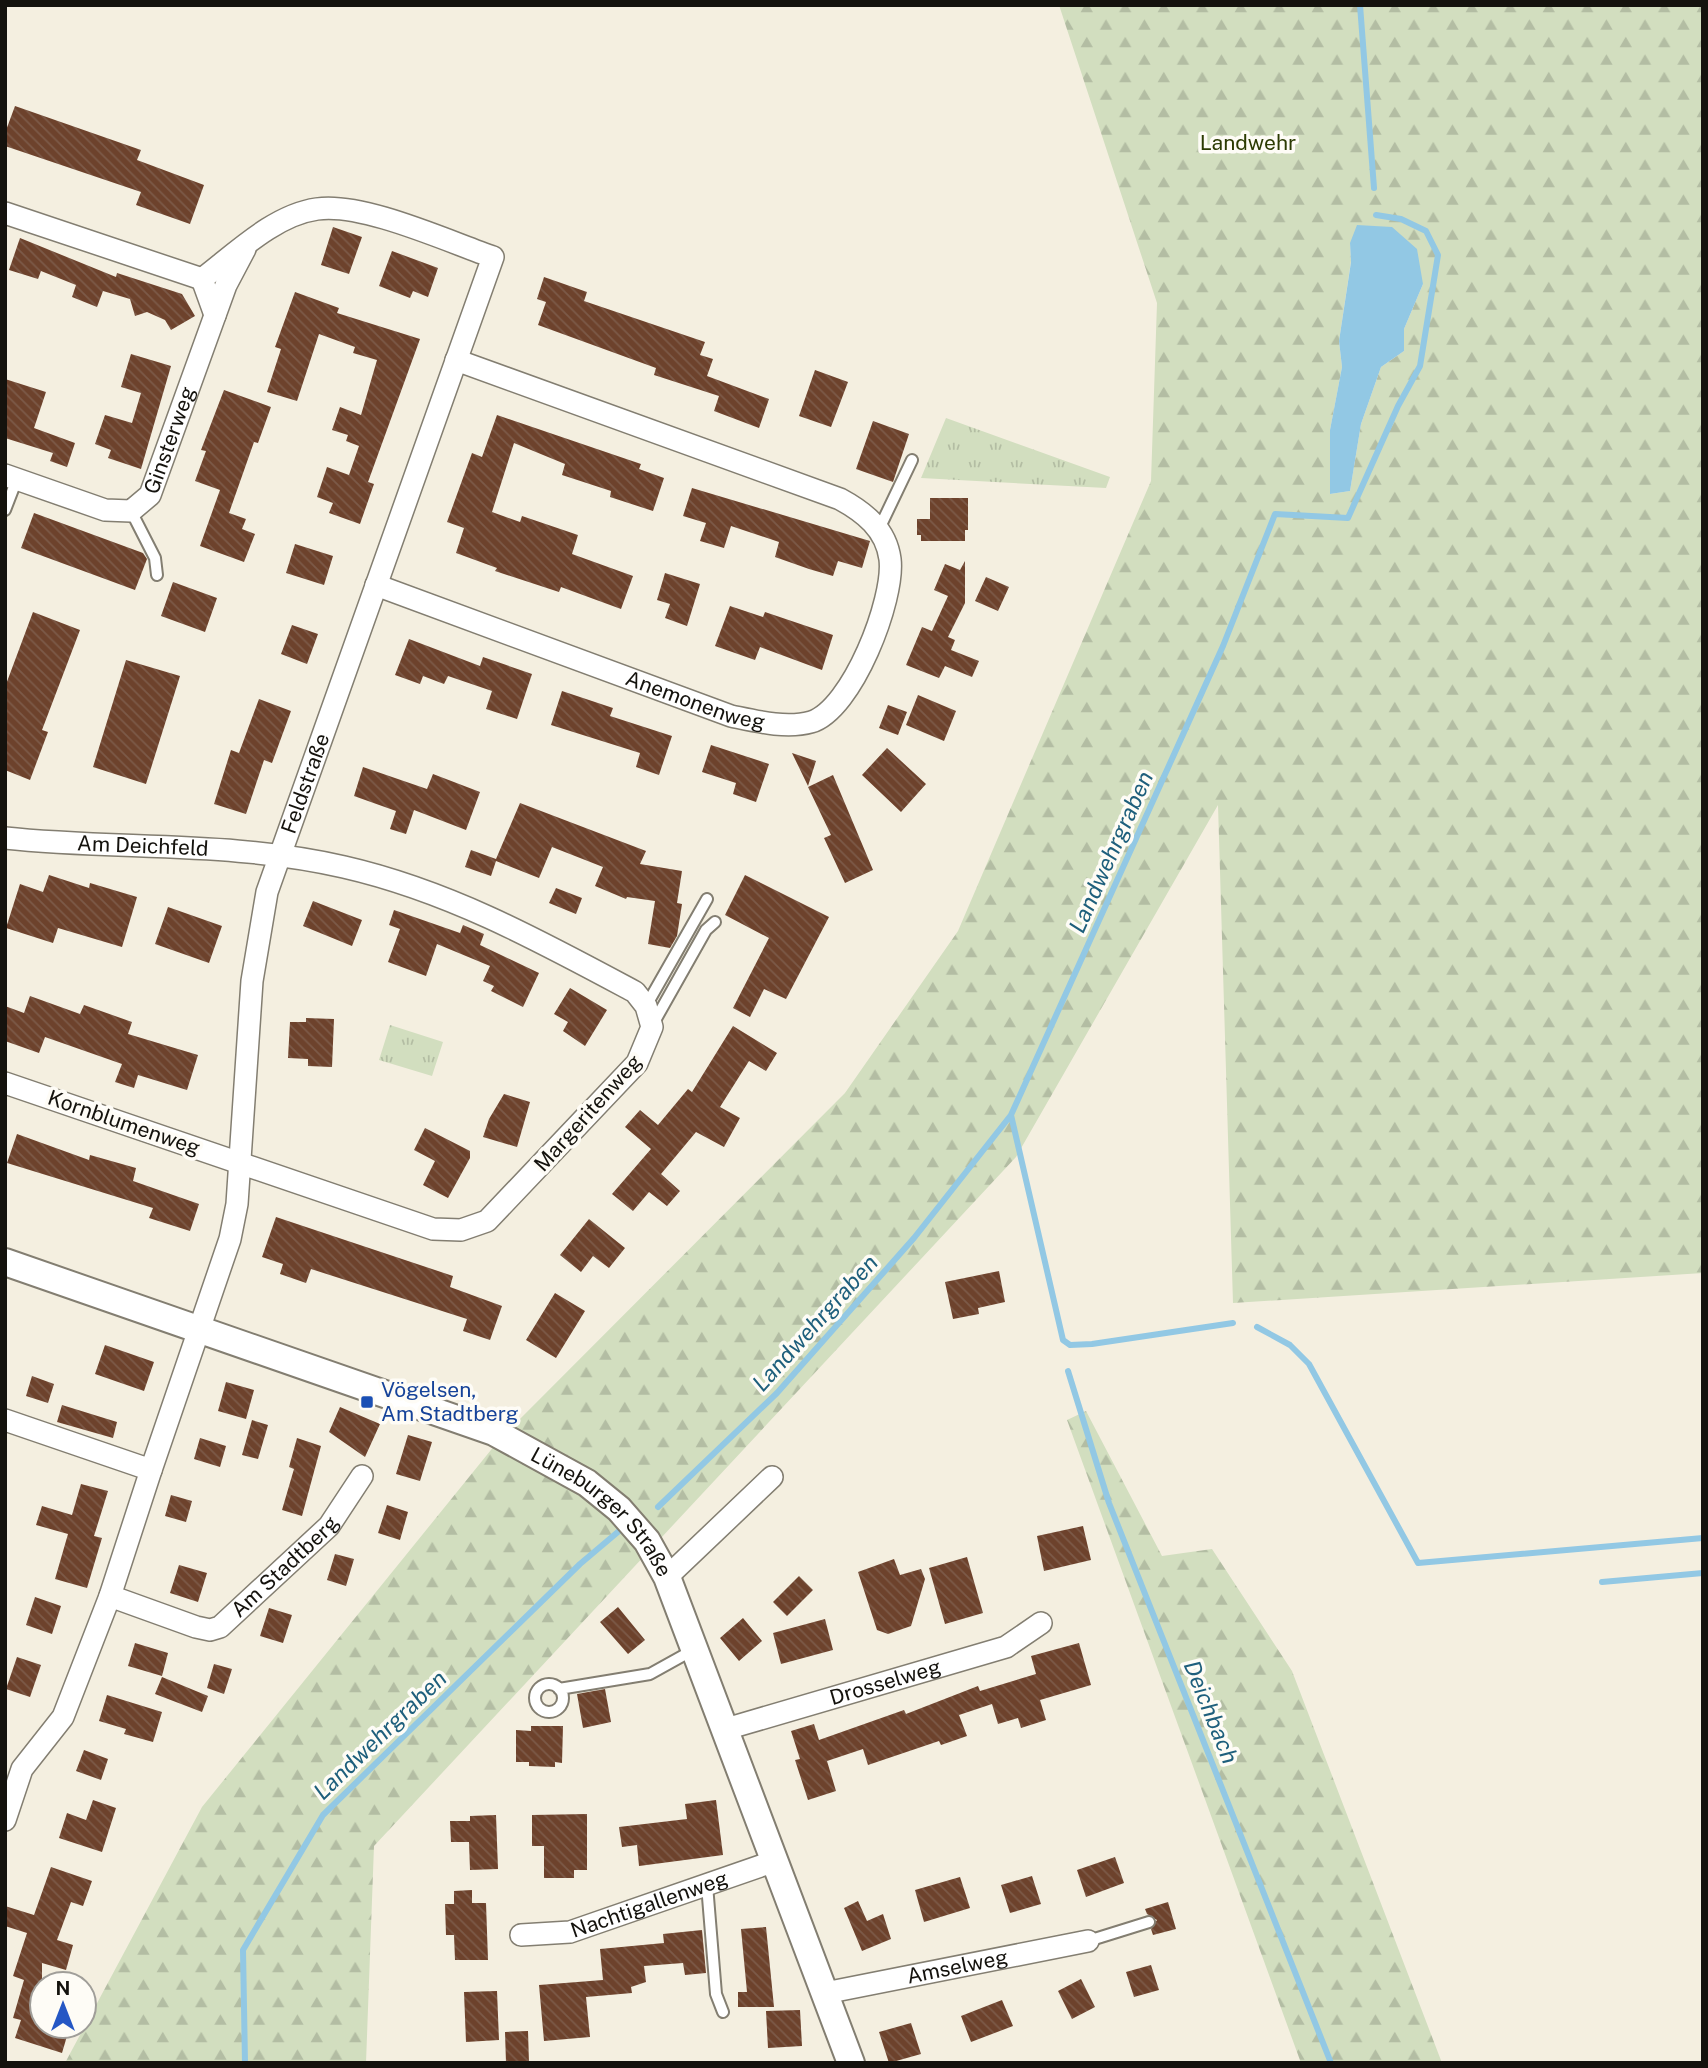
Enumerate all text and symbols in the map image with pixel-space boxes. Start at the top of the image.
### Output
park label: Landwehr [1200,130,1296,155]
street label: Ginsterweg [138,383,200,497]
street label: Anemonenweg [622,665,767,735]
street label: Feldstraße [276,730,334,837]
water label: Landwehrgraben [1063,767,1158,937]
street label: Am Deichfeld [77,830,209,861]
street label: Margeritenweg [529,1049,647,1176]
street label: Kornblumenweg [45,1085,204,1160]
water label: Landwehrgraben [746,1249,883,1396]
place label: Vögelsen, Am Stadtberg [381,1377,519,1426]
marker: Vögelsen, Am Stadtberg [359,1394,375,1410]
street label: Lüneburger Straße [527,1442,677,1581]
street label: Am Stadtberg [226,1511,344,1622]
street label: Drosselweg [827,1654,944,1710]
water label: Deichbach [1179,1656,1244,1767]
water label: Landwehrgraben [308,1664,452,1805]
street label: Nachtigallenweg [567,1865,731,1943]
street label: Amselweg [905,1944,1010,1989]
north arrow [28,1970,98,2040]
text: N [56,1977,70,1999]

